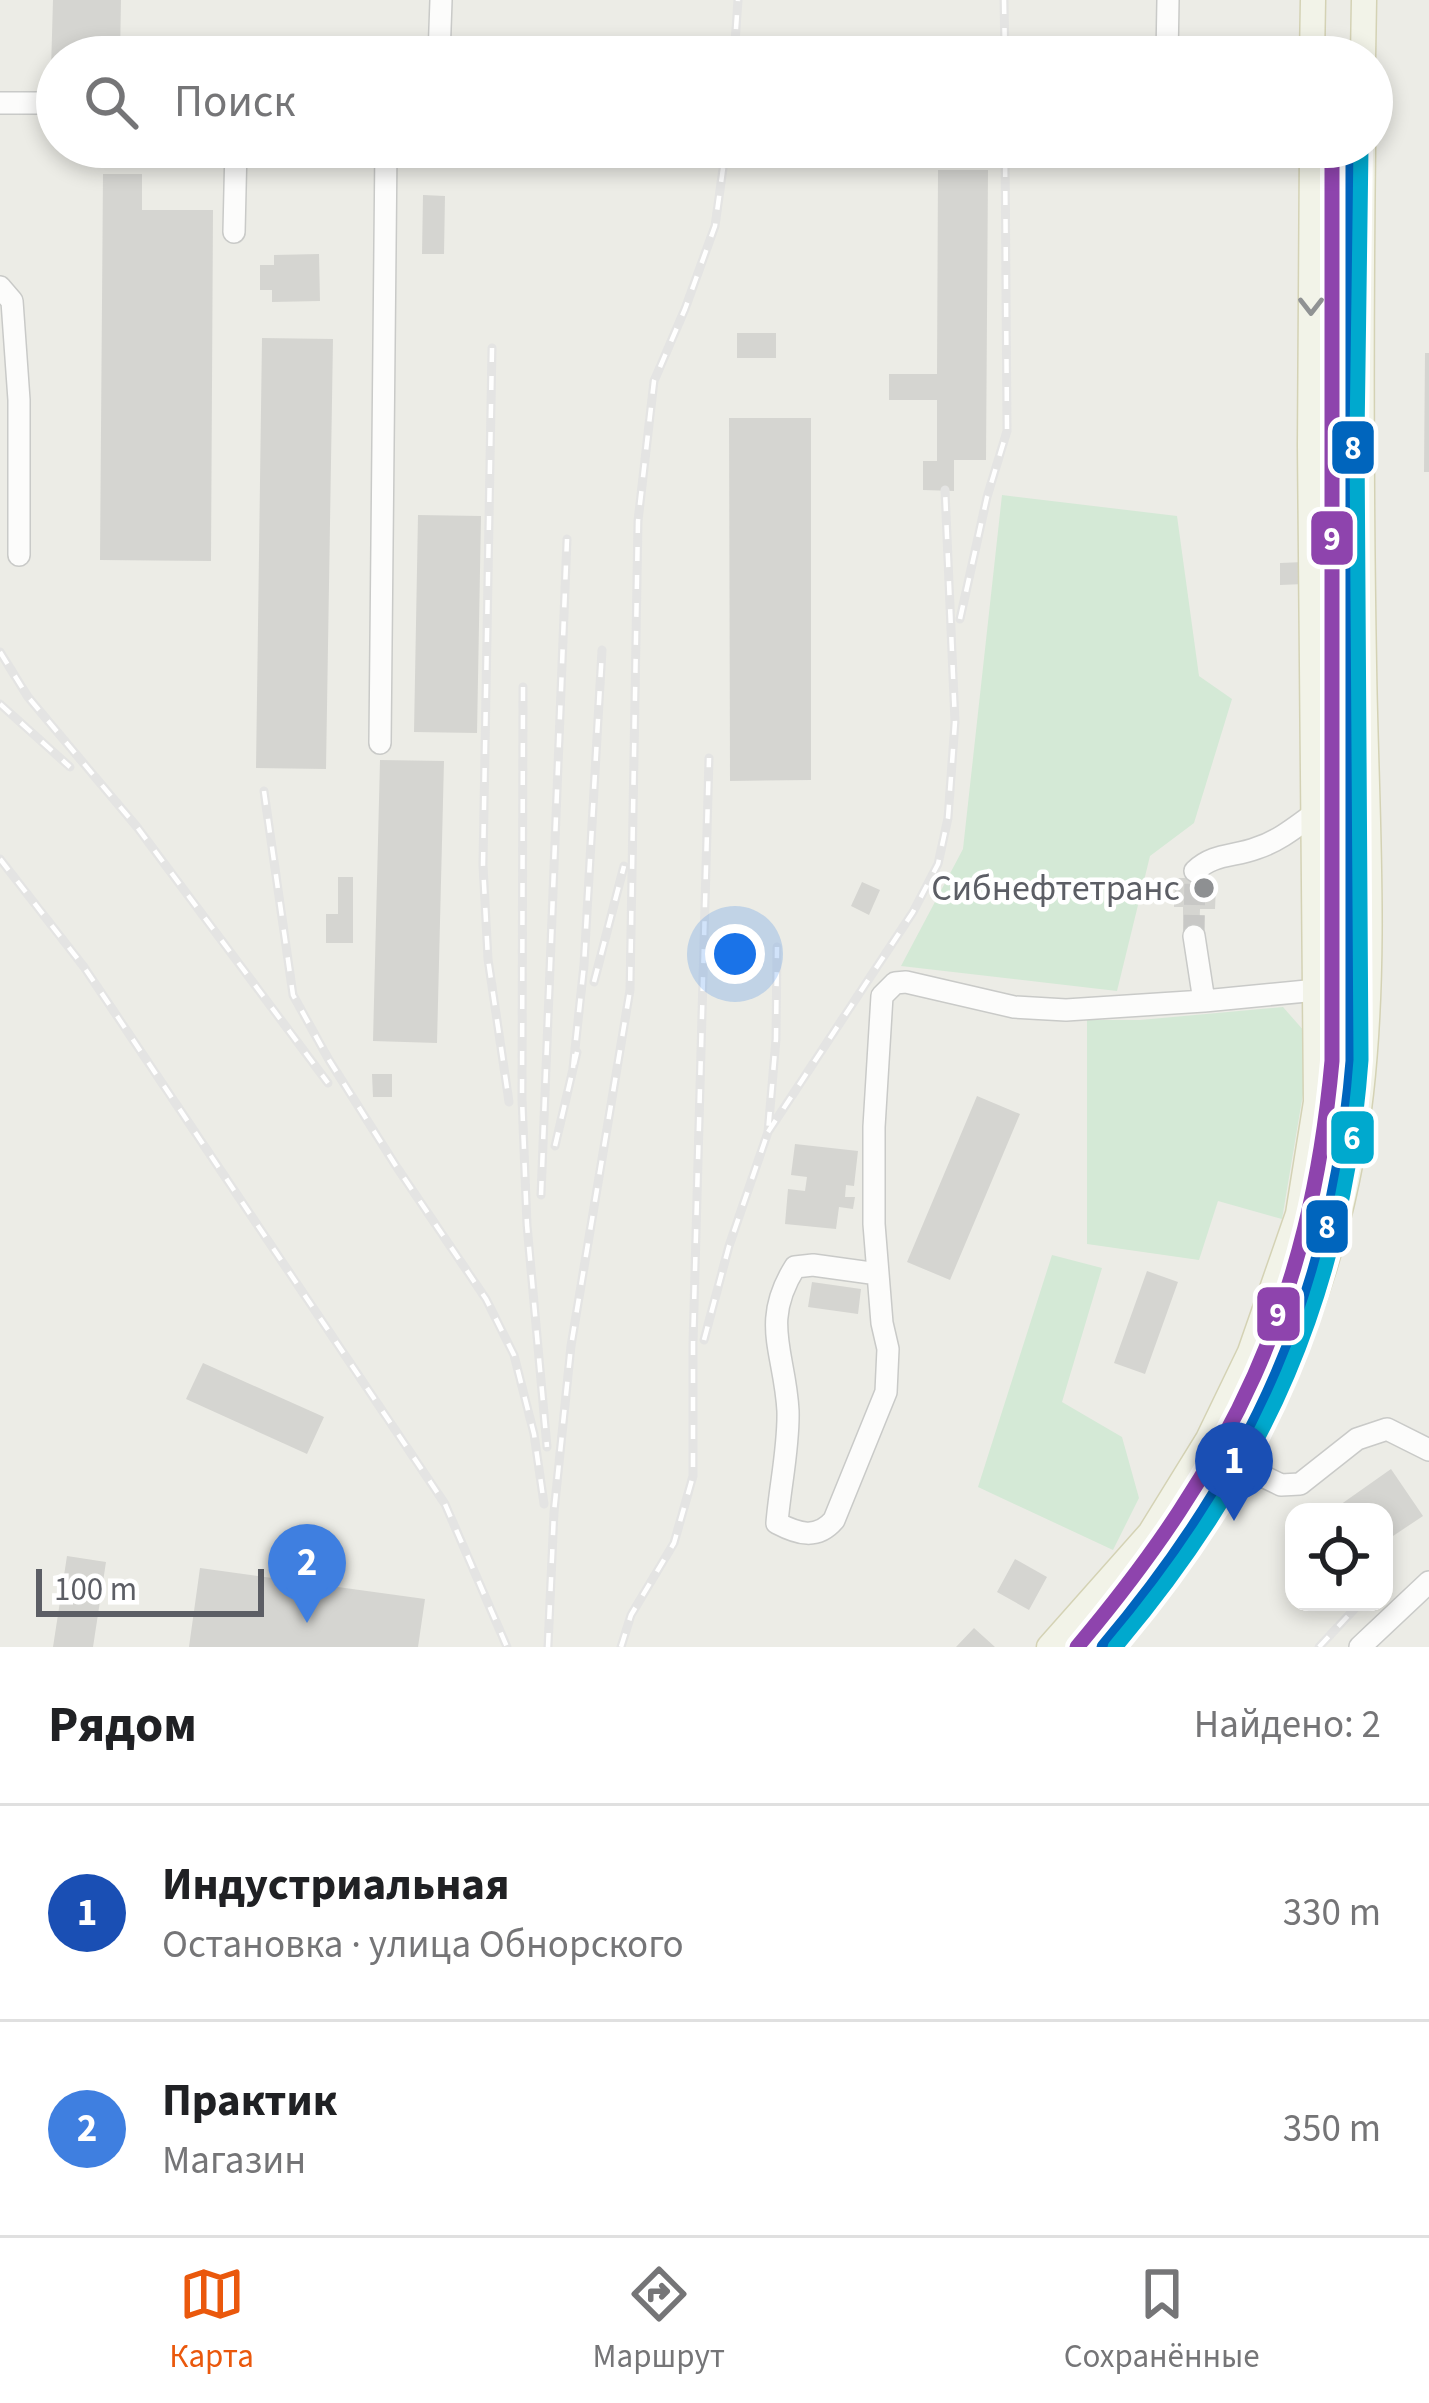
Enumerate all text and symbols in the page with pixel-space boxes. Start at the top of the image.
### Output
search box [36,36,1393,168]
icon: search [78,69,144,135]
text: Поиск [174,70,296,134]
one-way arrow [1298,298,1324,316]
line badge: 8 [1330,419,1376,476]
text: 8 [1344,425,1362,472]
line badge: 9 [1309,509,1355,567]
text: 9 [1323,516,1341,563]
place label: Сибнефтетранс [931,863,1180,914]
marker: Сибнефтетранс [1191,875,1217,901]
your location [705,924,765,984]
line badge: 6 [1329,1109,1376,1166]
text: 6 [1343,1115,1361,1162]
line badge: 8 [1304,1198,1350,1255]
text: 8 [1318,1204,1336,1251]
line badge: 9 [1255,1285,1302,1343]
text: 9 [1269,1292,1287,1339]
pin: 1 [1195,1422,1273,1521]
map controls [1285,1503,1393,1611]
button: locate [1285,1503,1393,1611]
pin: 2 [268,1524,346,1623]
scale bar [36,1563,264,1616]
text: 100 m [54,1566,137,1613]
text: Рядом [48,1689,197,1761]
text: Найдено: 2 [1194,1697,1381,1753]
text: Индустриальная [162,1853,510,1917]
text: 1 [77,1885,97,1941]
text: 330 m [1283,1885,1381,1941]
text: Остановка · улица Обнорского [162,1917,684,1973]
text: Практик [162,2069,337,2133]
text: 2 [77,2101,97,2157]
text: 350 m [1283,2101,1381,2157]
text: Магазин [162,2133,306,2189]
tab: Карта [169,2261,254,2380]
tab: Маршрут [593,2261,725,2380]
tab: Сохранённые [1064,2261,1260,2380]

